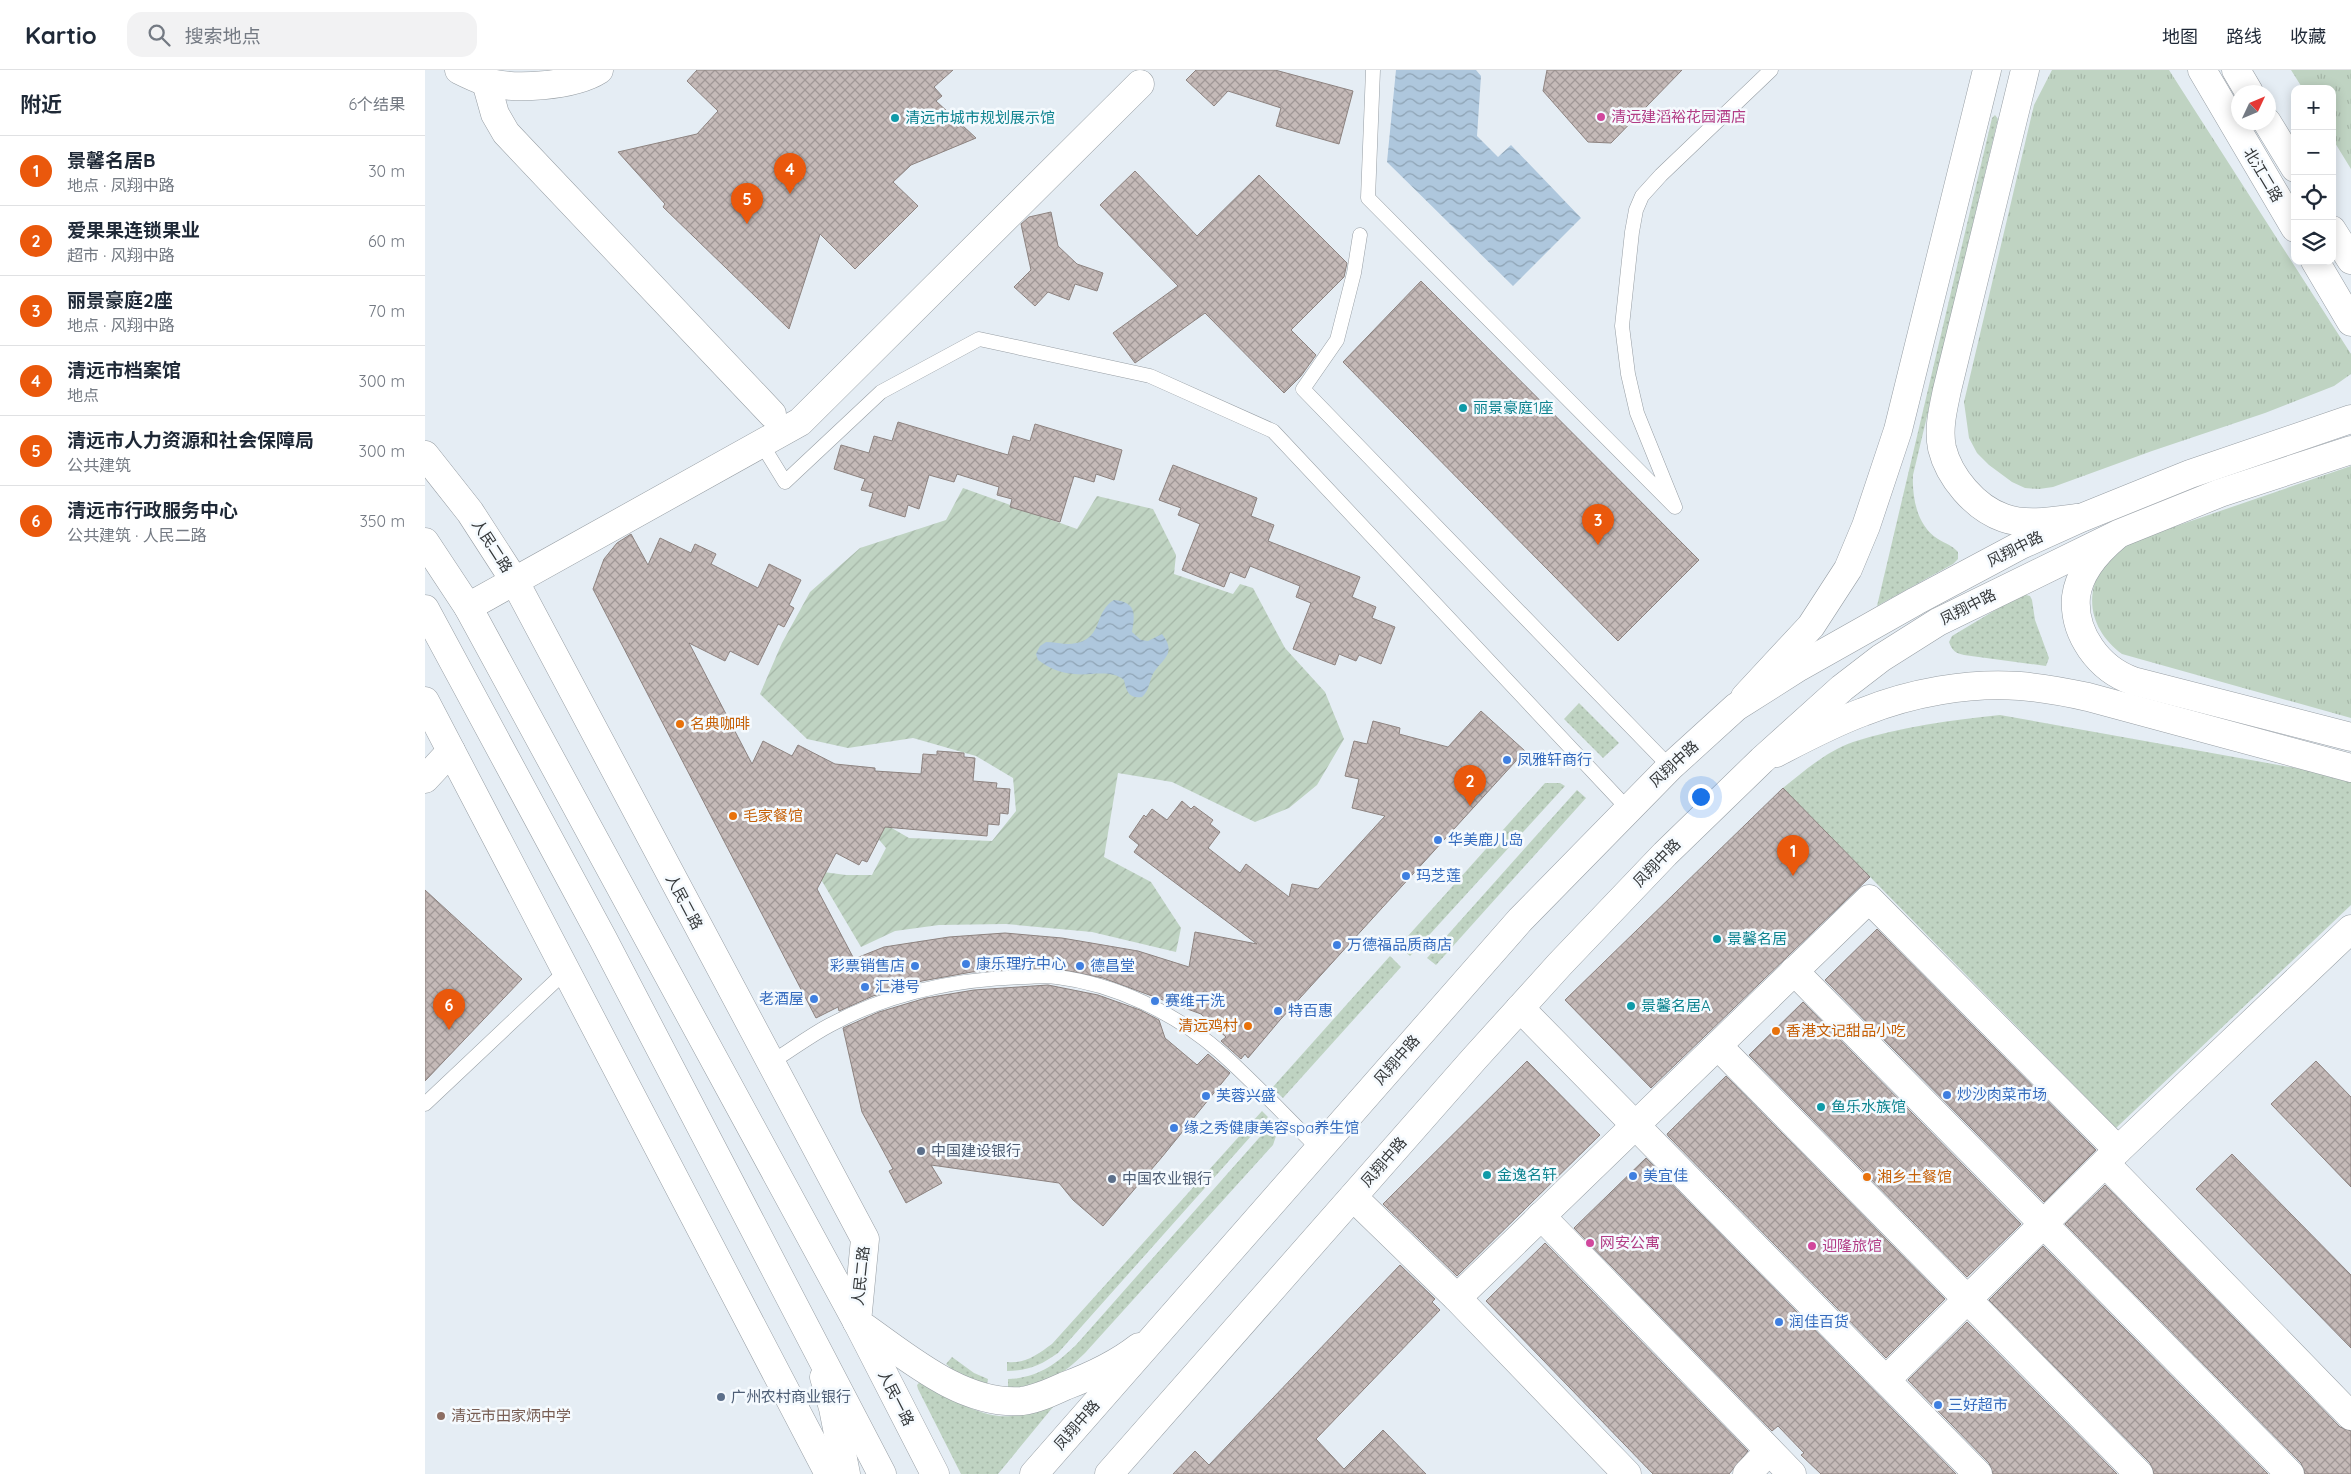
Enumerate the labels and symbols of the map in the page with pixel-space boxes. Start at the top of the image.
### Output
north arrow [2231,85,2276,130]
place label: 清远建滔裕花园酒店 [1611,107,1746,126]
place label: 清远市城市规划展示馆 [905,108,1055,127]
marker: 清远建滔裕花园酒店 [1595,111,1607,123]
marker: 清远市城市规划展示馆 [889,112,901,124]
street label: 北江二路 [2240,144,2287,205]
pin: 4 [774,153,806,194]
pin: 5 [731,183,763,224]
place label: 丽景豪庭1座 [1473,398,1554,417]
marker: 丽景豪庭1座 [1457,402,1469,414]
pin: 3 [1582,504,1614,545]
street label: 人民二路 [468,515,517,576]
street label: 风翔中路 [1984,526,2046,571]
street label: 凤翔中路 [1937,584,1999,629]
place label: 名典咖啡 [690,714,750,733]
marker: 名典咖啡 [674,718,686,730]
street label: 风翔中路 [1645,736,1702,791]
place label: 凤雅轩商行 [1517,750,1592,769]
marker: 凤雅轩商行 [1501,754,1513,766]
pin: 2 [1454,765,1486,806]
your location [1688,784,1714,810]
place label: 毛家餐馆 [743,806,803,825]
marker: 毛家餐馆 [727,810,739,822]
place label: 华美鹿儿岛 [1448,830,1523,849]
marker: 华美鹿儿岛 [1432,834,1444,846]
street label: 凤翔中路 [1629,834,1684,891]
pin: 1 [1777,835,1809,876]
place label: 玛芝莲 [1416,866,1461,885]
marker: 玛芝莲 [1400,870,1412,882]
street label: 人民二路 [662,871,707,933]
place label: 景馨名居 [1727,929,1787,948]
marker: 景馨名居 [1711,933,1723,945]
place label: 万德福品质商店 [1347,935,1452,954]
marker: 万德福品质商店 [1331,939,1343,951]
place label: 康乐理疗中心 [976,954,1066,973]
place label: 彩票销售店 [830,956,905,975]
place label: 德昌堂 [1090,956,1135,975]
marker: 康乐理疗中心 [960,958,972,970]
marker: 彩票销售店 [909,960,921,972]
marker: 德昌堂 [1074,960,1086,972]
place label: 汇港号 [875,977,920,996]
marker: 汇港号 [859,981,871,993]
pin: 6 [433,989,465,1030]
place label: 老酒屋 [759,989,804,1008]
place label: 赛维干洗 [1165,991,1225,1010]
marker: 老酒屋 [808,993,820,1005]
marker: 赛维干洗 [1149,995,1161,1007]
place label: 景馨名居A [1641,996,1711,1015]
marker: 景馨名居A [1625,1000,1637,1012]
place label: 特百惠 [1288,1001,1333,1020]
marker: 特百惠 [1272,1005,1284,1017]
place label: 清远鸡村 [1178,1016,1238,1035]
marker: 清远鸡村 [1242,1020,1254,1032]
place label: 香港文记甜品小吃 [1786,1021,1906,1040]
marker: 香港文记甜品小吃 [1770,1025,1782,1037]
street label: 风翔中路 [1370,1031,1423,1089]
place label: 炒沙肉菜市场 [1957,1085,2047,1104]
place label: 芙蓉兴盛 [1216,1086,1276,1105]
marker: 炒沙肉菜市场 [1941,1089,1953,1101]
marker: 芙蓉兴盛 [1200,1090,1212,1102]
place label: 鱼乐水族馆 [1831,1097,1906,1116]
marker: 鱼乐水族馆 [1815,1101,1827,1113]
place label: 缘之秀健康美容spa养生馆 [1184,1118,1359,1137]
marker: 缘之秀健康美容spa养生馆 [1168,1122,1180,1134]
street label: 凤翔中路 [1357,1133,1410,1191]
place label: 中国建设银行 [931,1141,1021,1160]
marker: 中国建设银行 [915,1145,927,1157]
place label: 金逸名轩 [1497,1165,1557,1184]
place label: 美宜佳 [1643,1166,1688,1185]
place label: 湘乡土餐馆 [1877,1167,1952,1186]
place label: 中国农业银行 [1122,1169,1212,1188]
marker: 金逸名轩 [1481,1169,1493,1181]
marker: 美宜佳 [1627,1170,1639,1182]
marker: 湘乡土餐馆 [1861,1171,1873,1183]
marker: 中国农业银行 [1106,1173,1118,1185]
place label: 网安公寓 [1600,1233,1660,1252]
place label: 迎隆旅馆 [1822,1236,1882,1255]
marker: 网安公寓 [1584,1237,1596,1249]
marker: 迎隆旅馆 [1806,1240,1818,1252]
street label: 人民二路 [848,1245,873,1307]
place label: 润佳百货 [1789,1312,1849,1331]
marker: 润佳百货 [1773,1316,1785,1328]
street label: 人民一路 [874,1367,919,1429]
place label: 广州农村商业银行 [731,1387,851,1406]
marker: 广州农村商业银行 [715,1391,727,1403]
place label: 三好超市 [1948,1395,2008,1414]
street label: 凤翔中路 [1050,1396,1103,1454]
marker: 三好超市 [1932,1399,1944,1411]
place label: 清远市田家炳中学 [451,1406,571,1425]
marker: 清远市田家炳中学 [435,1410,447,1422]

